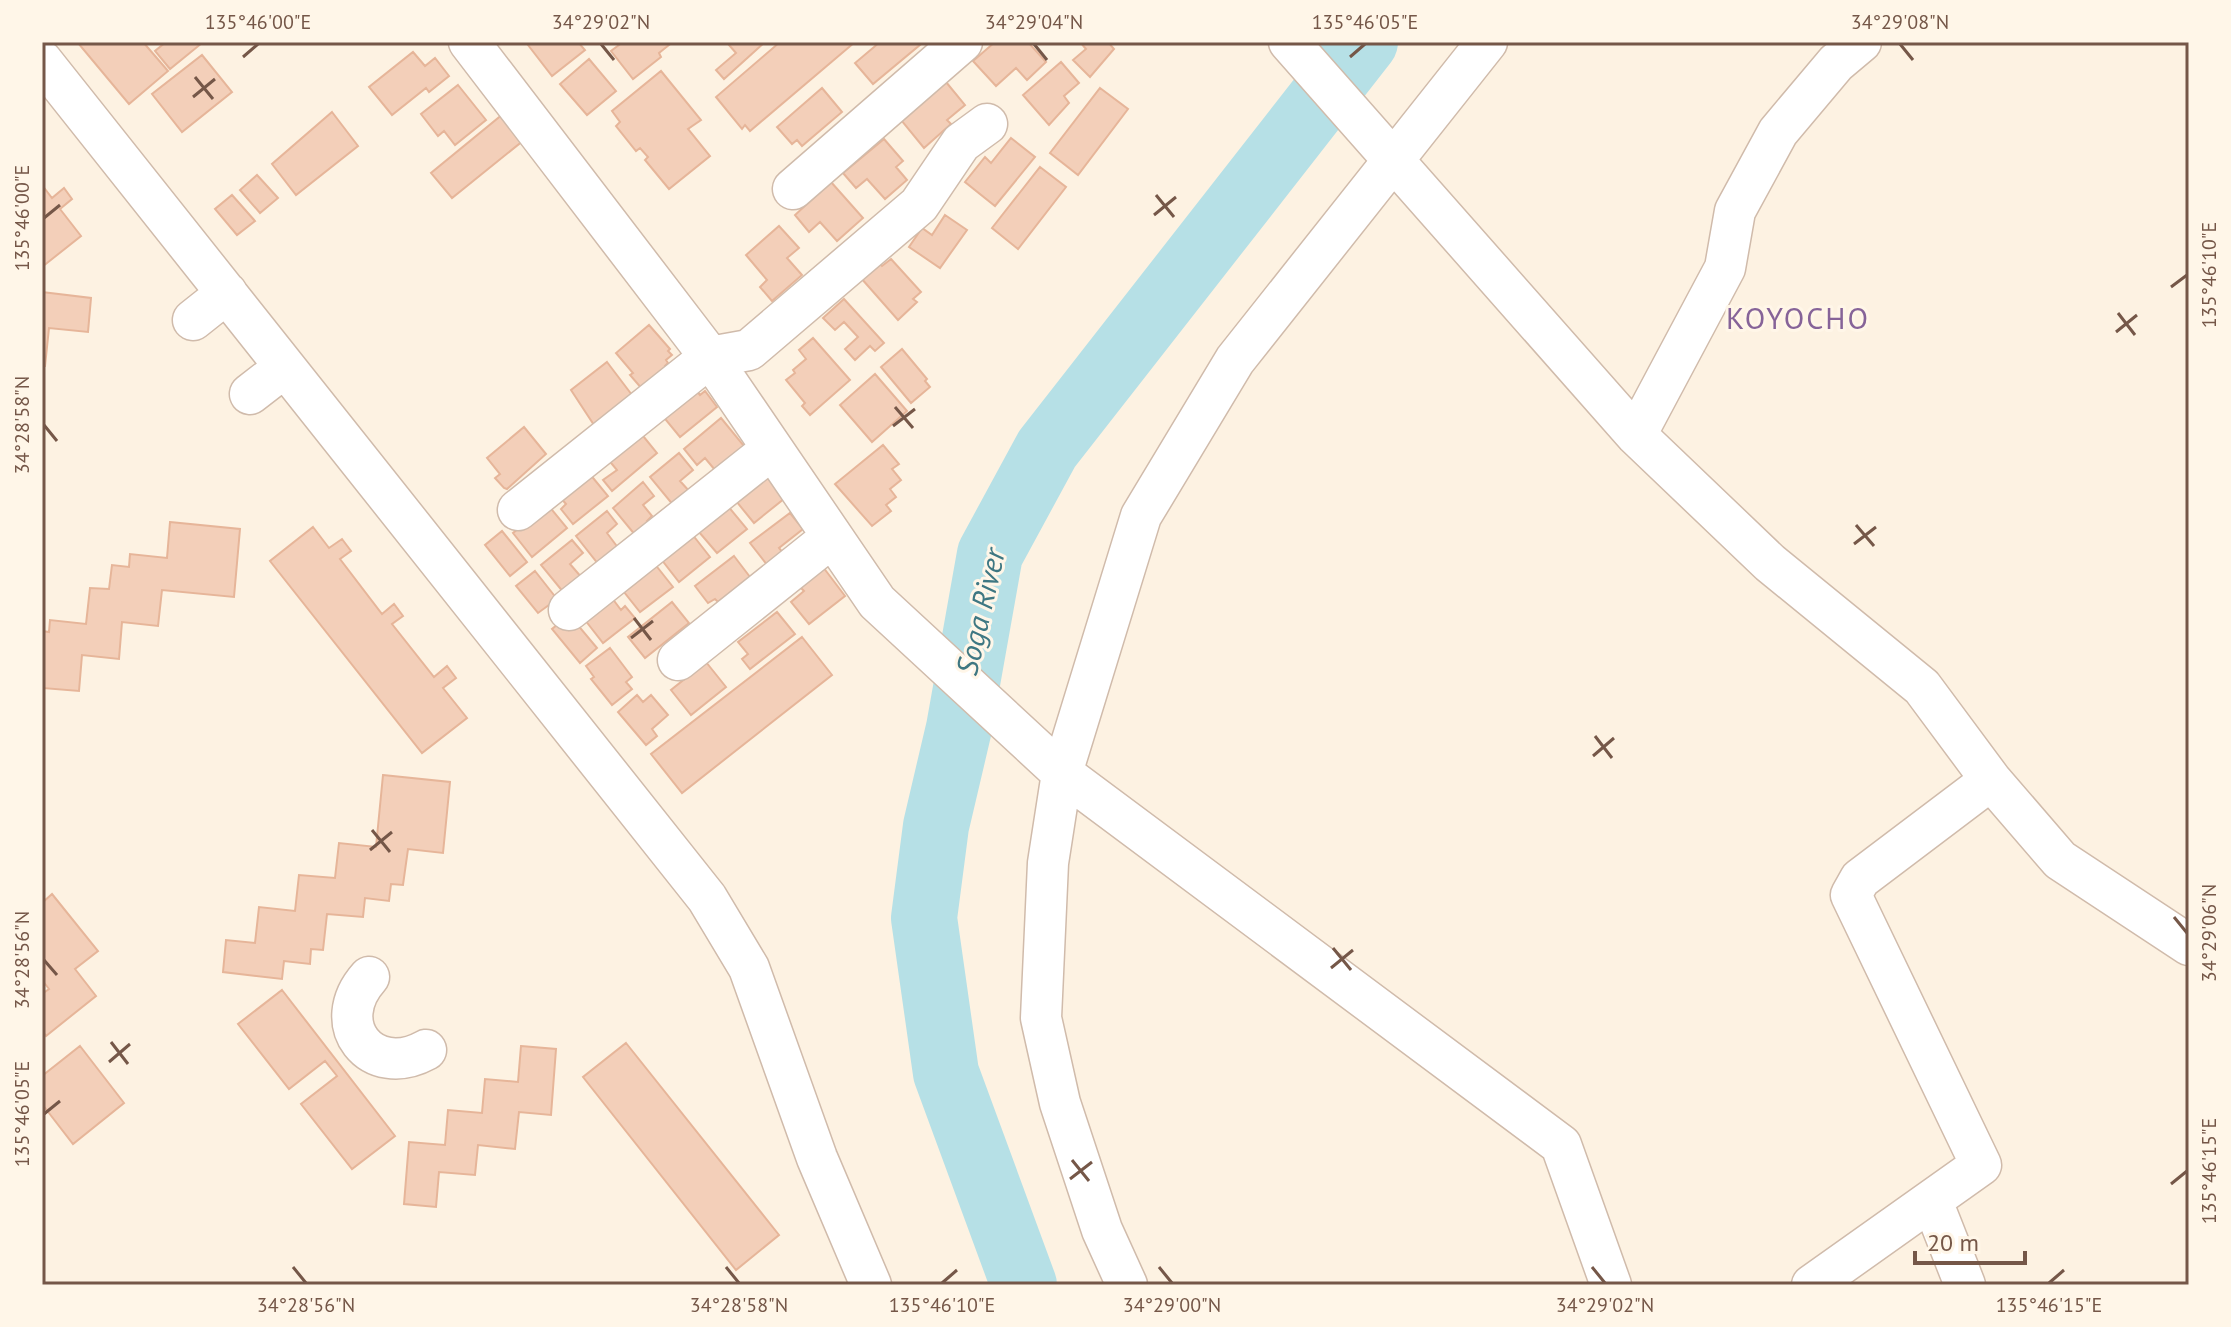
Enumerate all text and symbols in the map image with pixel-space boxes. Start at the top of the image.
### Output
text: 135°46'00"E [205,9,311,35]
text: 34°29'02"N [552,9,650,35]
text: 34°29'04"N [985,9,1083,35]
text: 135°46'05"E [1312,9,1418,35]
text: 34°29'08"N [1851,9,1949,35]
text: 135°46'00"E [9,165,35,271]
text: 135°46'10"E [2196,222,2222,328]
district label: KOYOCHO [1726,298,1870,337]
text: 34°28'58"N [9,376,35,474]
water label: Soga River [946,542,1014,679]
text: 34°29'06"N [2196,884,2222,982]
text: 34°28'56"N [9,911,35,1009]
text: 135°46'05"E [9,1061,35,1167]
text: 135°46'15"E [2196,1118,2222,1224]
scale bar [1915,1215,2025,1265]
text: 20 m [1927,1227,1979,1258]
text: 34°28'56"N [257,1292,355,1318]
text: 34°28'58"N [690,1292,788,1318]
text: 135°46'10"E [889,1292,995,1318]
text: 34°29'00"N [1123,1292,1221,1318]
text: 34°29'02"N [1556,1292,1654,1318]
text: 135°46'15"E [1996,1292,2102,1318]

